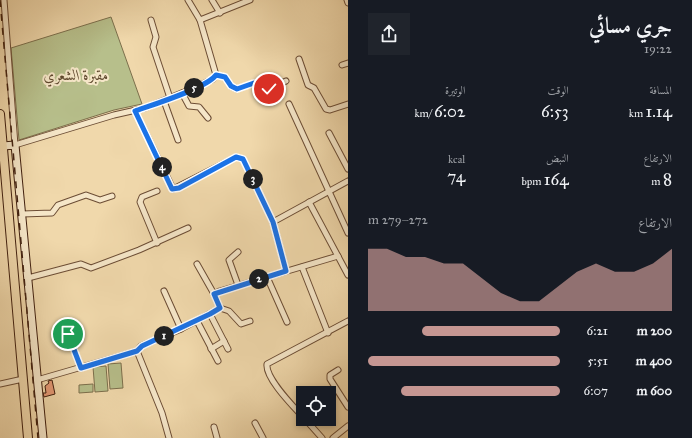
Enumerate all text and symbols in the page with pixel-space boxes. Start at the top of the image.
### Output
text: جري مسائي [589,12,672,39]
button: share [368,13,410,55]
text: 19:22 [644,41,672,57]
park label: مقبرة الشعري [43,66,109,87]
pin [252,72,286,106]
pin: 5 [184,78,204,98]
icon: check [258,78,280,100]
text: 5 [191,81,197,94]
text: الوتيرة [445,84,465,97]
text: الوقت [548,84,569,97]
text: المسافة [650,84,672,97]
text: 6:02 [434,101,465,122]
text: 6:53 [541,101,569,122]
text: 1.14 [646,101,672,122]
text: /km [414,107,434,120]
text: km [629,107,646,120]
text: النبض [546,152,569,165]
text: الارتفاع [643,152,672,165]
text: kcal [448,153,465,166]
pin: 4 [152,157,172,177]
text: 4 [159,160,165,173]
text: 74 [447,166,465,187]
pin: 3 [243,169,263,189]
text: 164 [544,169,569,190]
text: 8 [663,169,672,190]
text: 3 [251,172,255,185]
text: bpm [521,175,544,188]
text: m [651,175,663,188]
text: 272–279 m [368,212,428,228]
text: الارتفاع [638,215,672,231]
pin: 2 [249,269,269,289]
text: 2 [256,272,262,285]
pin [51,317,85,351]
icon: arrive [57,323,79,345]
text: 6:21 [587,323,608,339]
text: 200 m [637,323,672,339]
pin: 1 [154,326,174,346]
text: 1 [162,329,166,342]
text: 5:51 [588,353,608,369]
text: 400 m [636,353,672,369]
text: 6:07 [584,383,608,399]
text: 600 m [636,383,672,399]
map controls [296,386,336,426]
button: locate [296,386,336,426]

